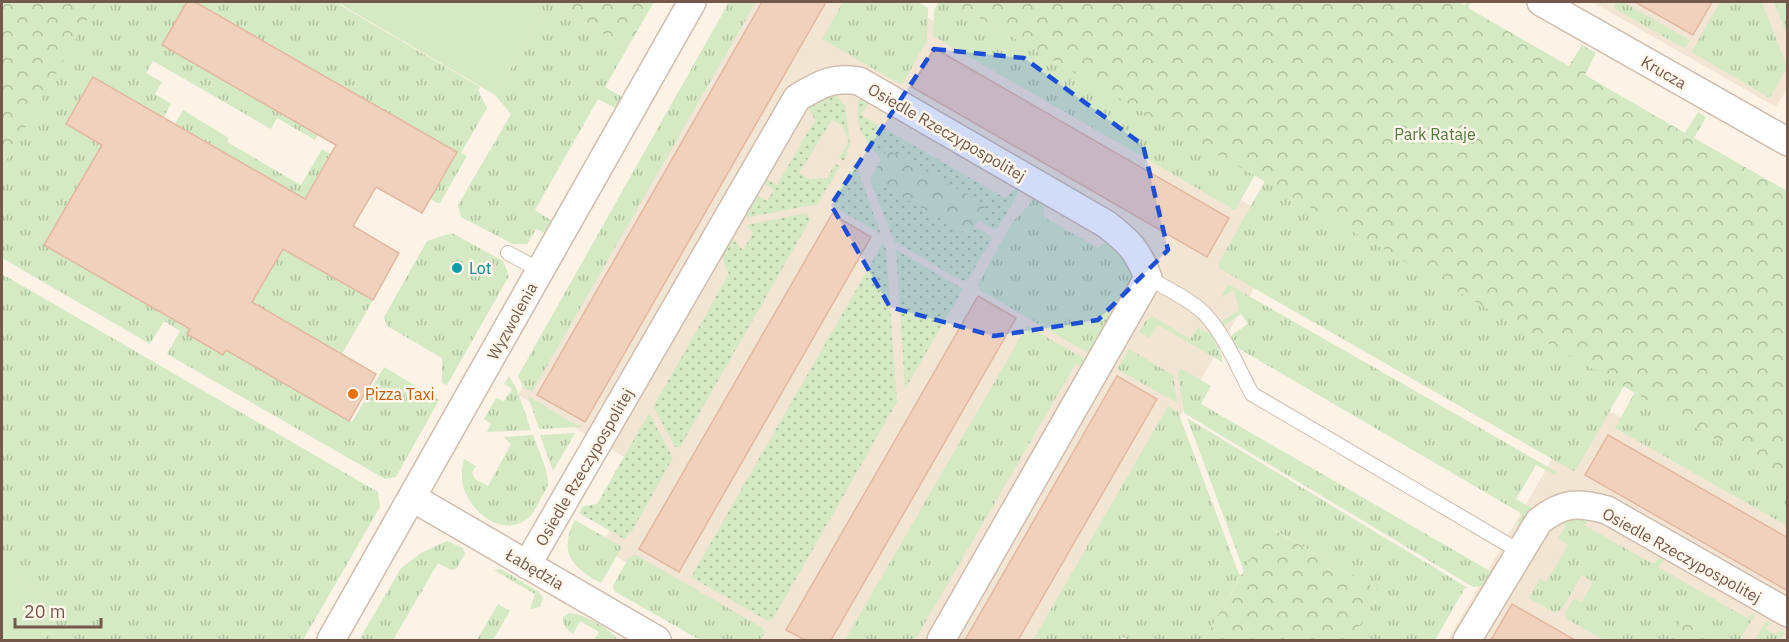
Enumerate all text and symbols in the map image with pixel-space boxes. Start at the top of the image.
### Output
street label: Krucza [1638,51,1691,93]
street label: Osiedle Rzeczypospolitej [865,79,1029,185]
park label: Park Rataje [1394,124,1476,144]
place label: Lot [469,258,491,278]
marker: Lot [450,261,464,275]
street label: Wyzwolenia [483,278,542,363]
place label: Pizza Taxi [365,384,435,404]
street label: Osiedle Rzeczypospolitej [531,385,637,549]
marker: Pizza Taxi [346,387,360,401]
street label: Osiedle Rzeczypospolitej [1599,503,1765,607]
street label: Łabędzia [501,544,568,594]
scale bar [15,591,100,629]
text: 20 m [24,600,66,623]

